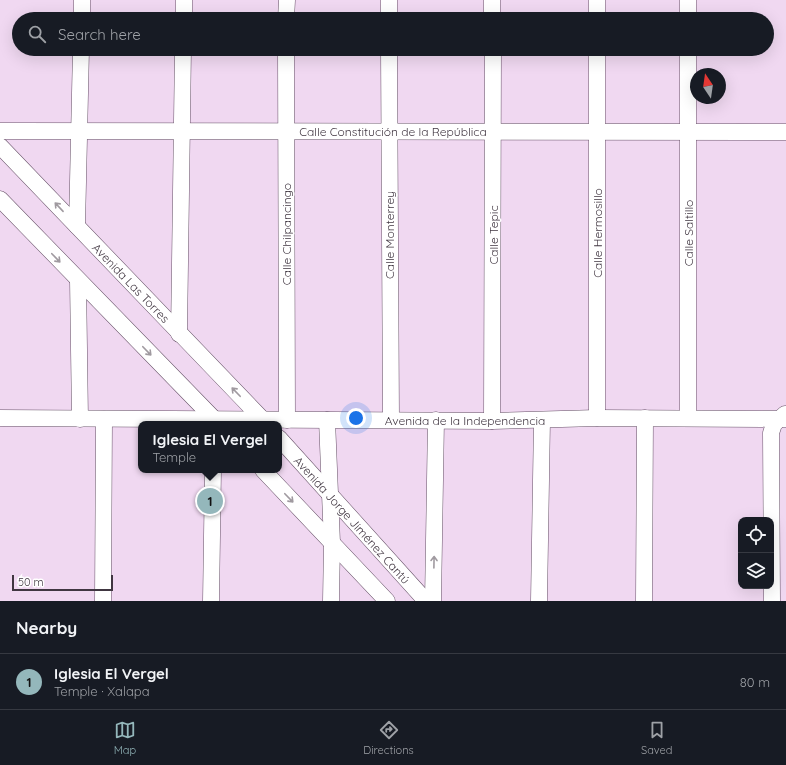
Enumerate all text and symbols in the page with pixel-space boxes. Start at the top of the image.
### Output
search box [12,12,774,56]
icon: search [26,23,48,45]
text: Search here [58,25,141,44]
north arrow [690,68,726,104]
street label: Calle Constitución de la República [299,124,487,139]
street label: Calle Chilpancingo [279,183,294,285]
street label: Calle Hermosillo [590,188,605,278]
street label: Calle Monterrey [382,191,397,279]
street label: Calle Saltillo [681,200,696,266]
one-way arrow [54,202,63,212]
street label: Calle Tepic [486,205,501,265]
street label: Avenida Las Torres [89,240,173,326]
one-way arrow [52,253,61,263]
one-way arrow [142,346,152,356]
one-way arrow [231,387,241,397]
your location [346,408,366,428]
street label: Avenida de la Independencia [385,413,545,428]
popup [138,421,282,473]
text: Iglesia El Vergel [153,430,267,449]
text: Temple [153,449,196,465]
street label: Avenida Jorge Jiménez Cantú [291,453,413,587]
pin: 1 [197,486,223,516]
one-way arrow [285,493,294,503]
map controls [738,517,774,589]
button: locate [738,517,774,553]
button: layers [738,553,774,589]
one-way arrow [430,556,438,569]
scale bar [12,573,113,592]
text: 50 m [18,575,44,589]
text: Nearby [16,617,77,638]
text: Iglesia El Vergel [54,664,169,683]
text: 1 [26,674,32,690]
text: 80 m [740,674,770,690]
text: Temple · Xalapa [54,683,150,699]
tab: Map [114,719,136,757]
tab: Directions [363,719,414,757]
tab: Saved [641,719,672,757]

